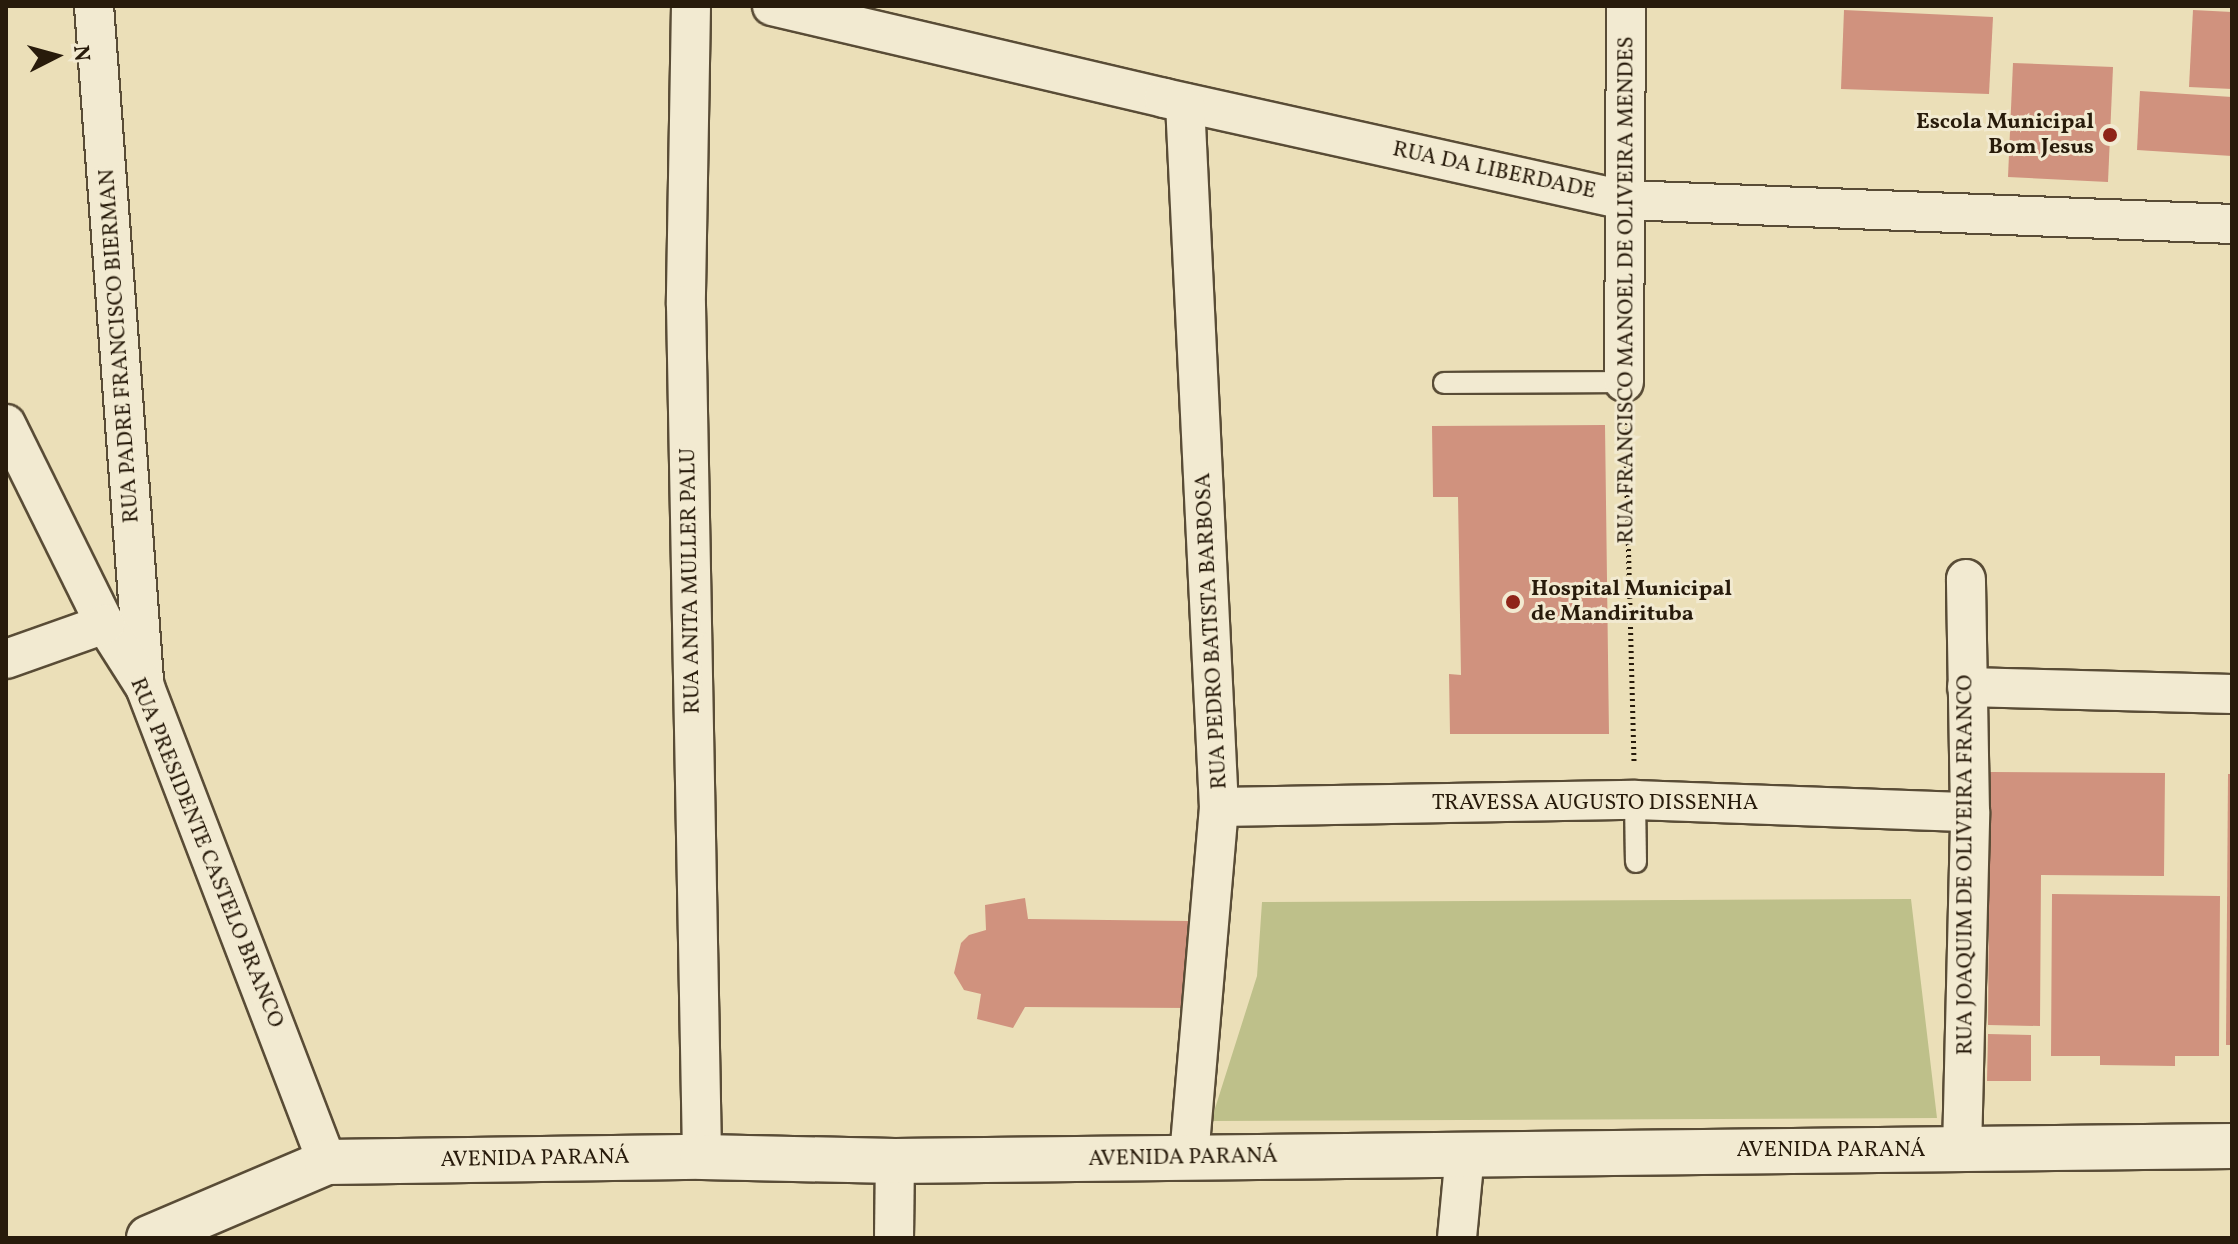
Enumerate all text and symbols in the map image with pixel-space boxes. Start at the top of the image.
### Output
north arrow [16,16,96,96]
street label: RUA FRANCISCO MANOEL DE OLIVEIRA MENDES [1614,36,1640,544]
text: N [64,44,97,63]
place label: Escola Municipal Bom Jesus [1916,109,2094,160]
marker: Escola Municipal Bom Jesus [2101,126,2119,144]
street label: RUA DA LIBERDADE [1390,137,1598,205]
street label: RUA PADRE FRANCISCO BIERMAN [94,168,146,524]
street label: RUA ANITA MULLER PALU [675,448,707,714]
street label: RUA PEDRO BATISTA BARBOSA [1191,472,1233,790]
place label: Hospital Municipal de Mandirituba [1531,576,1732,628]
marker: Hospital Municipal de Mandirituba [1502,591,1524,613]
street label: RUA PRESIDENTE CASTELO BRANCO [124,674,288,1032]
street label: RUA JOAQUIM DE OLIVEIRA FRANCO [1953,675,1979,1055]
street label: TRAVESSA AUGUSTO DISSENHA [1432,791,1758,817]
street label: AVENIDA PARANÁ [1736,1138,1926,1164]
street label: AVENIDA PARANÁ [1088,1143,1278,1173]
street label: AVENIDA PARANÁ [440,1144,630,1174]

